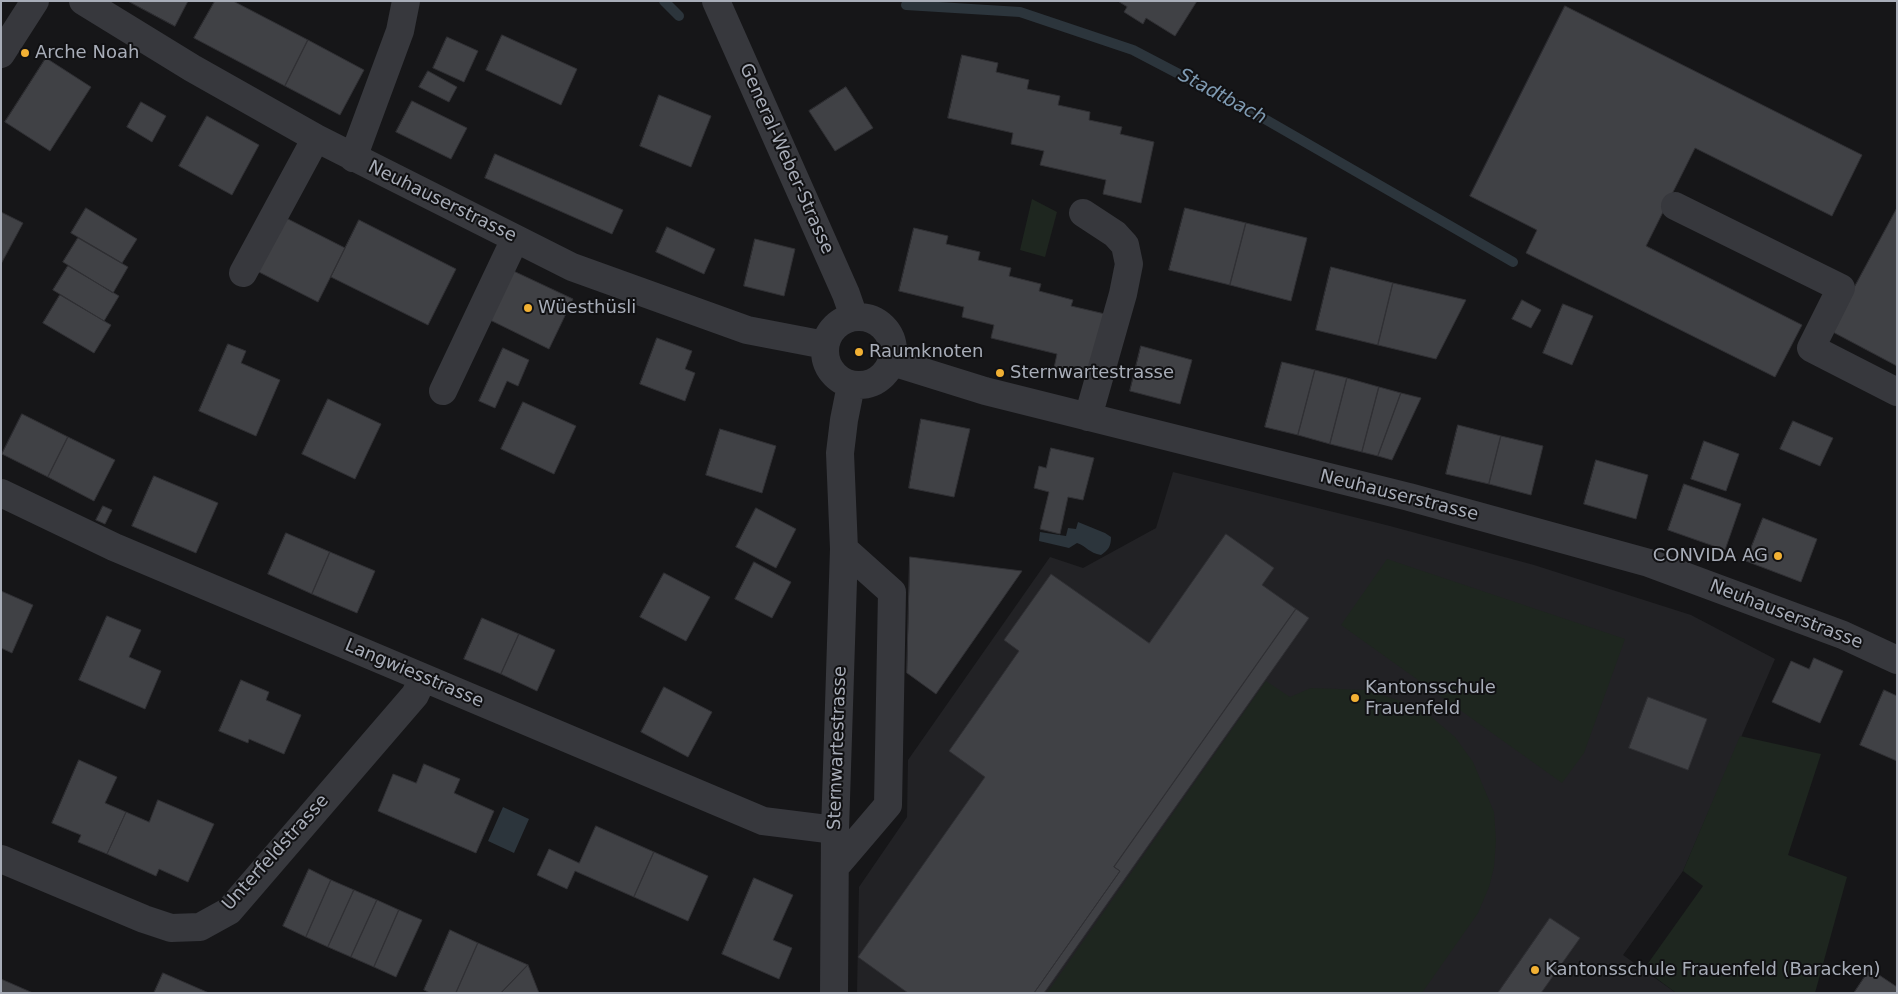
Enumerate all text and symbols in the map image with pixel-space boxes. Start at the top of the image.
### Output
place label: Arche Noah [35,42,139,64]
marker: Arche Noah [19,47,31,59]
street label: General-Weber-Strasse [734,60,838,258]
water label: Stadtbach [1174,64,1270,130]
street label: Neuhauserstrasse [364,157,520,247]
place label: Wüesthüsli [538,297,636,319]
marker: Wüesthüsli [522,302,534,314]
place label: Raumknoten [869,341,983,363]
marker: Raumknoten [853,346,865,358]
place label: Sternwartestrasse [1010,362,1174,384]
marker: Sternwartestrasse [994,367,1006,379]
street label: Neuhauserstrasse [1318,466,1480,526]
place label: CONVIDA AG [1653,545,1768,567]
marker: CONVIDA AG [1772,550,1784,562]
street label: Neuhauserstrasse [1706,576,1866,654]
street label: Langwiesstrasse [341,635,487,713]
street label: Sternwartestrasse [824,666,852,830]
place label: Kantonsschule Frauenfeld [1365,677,1496,720]
marker: Kantonsschule Frauenfeld [1349,692,1361,704]
street label: Unterfeldstrasse [218,791,334,915]
place label: Kantonsschule Frauenfeld (Baracken) [1545,959,1881,981]
marker: Kantonsschule Frauenfeld (Baracken) [1529,964,1541,976]

